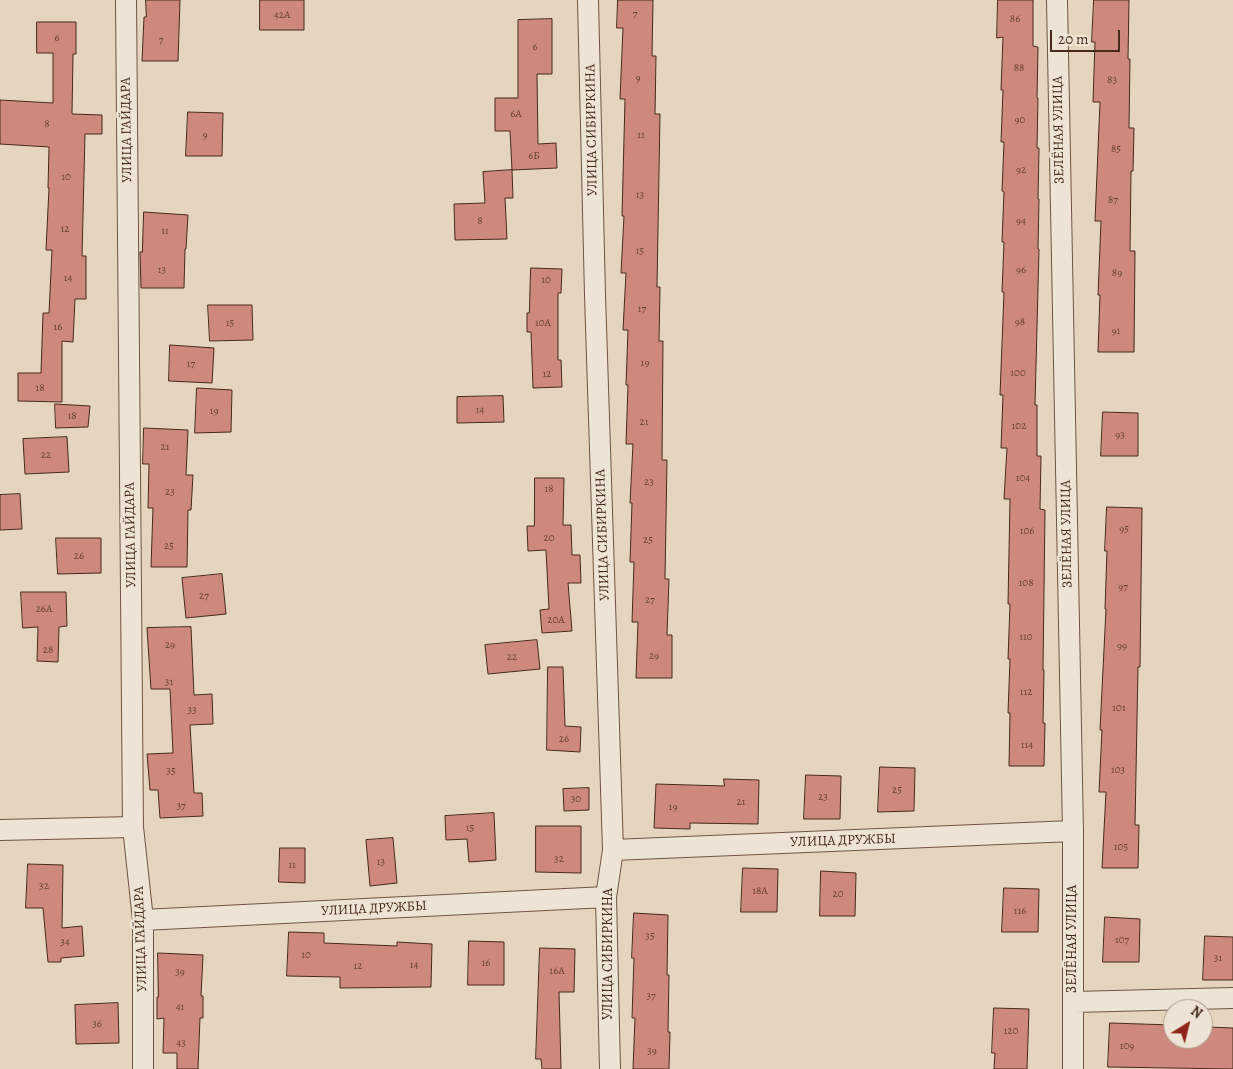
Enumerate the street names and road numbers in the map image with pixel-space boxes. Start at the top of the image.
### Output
street label: УЛИЦА СИБИРКИНА [582,64,602,196]
street label: ЗЕЛЁНАЯ УЛИЦА [1050,76,1068,184]
street label: УЛИЦА ГАЙДАРА [118,77,136,183]
street label: УЛИЦА СИБИРКИНА [592,469,614,601]
street label: ЗЕЛЁНАЯ УЛИЦА [1058,480,1076,588]
street label: УЛИЦА ГАЙДАРА [122,482,140,588]
street label: УЛИЦА ДРУЖБЫ [790,831,896,851]
street label: ЗЕЛЁНАЯ УЛИЦА [1065,885,1081,993]
street label: УЛИЦА ГАЙДАРА [131,886,151,992]
street label: УЛИЦА СИБИРКИНА [601,888,617,1020]
street label: УЛИЦА ДРУЖБЫ [321,898,427,920]

